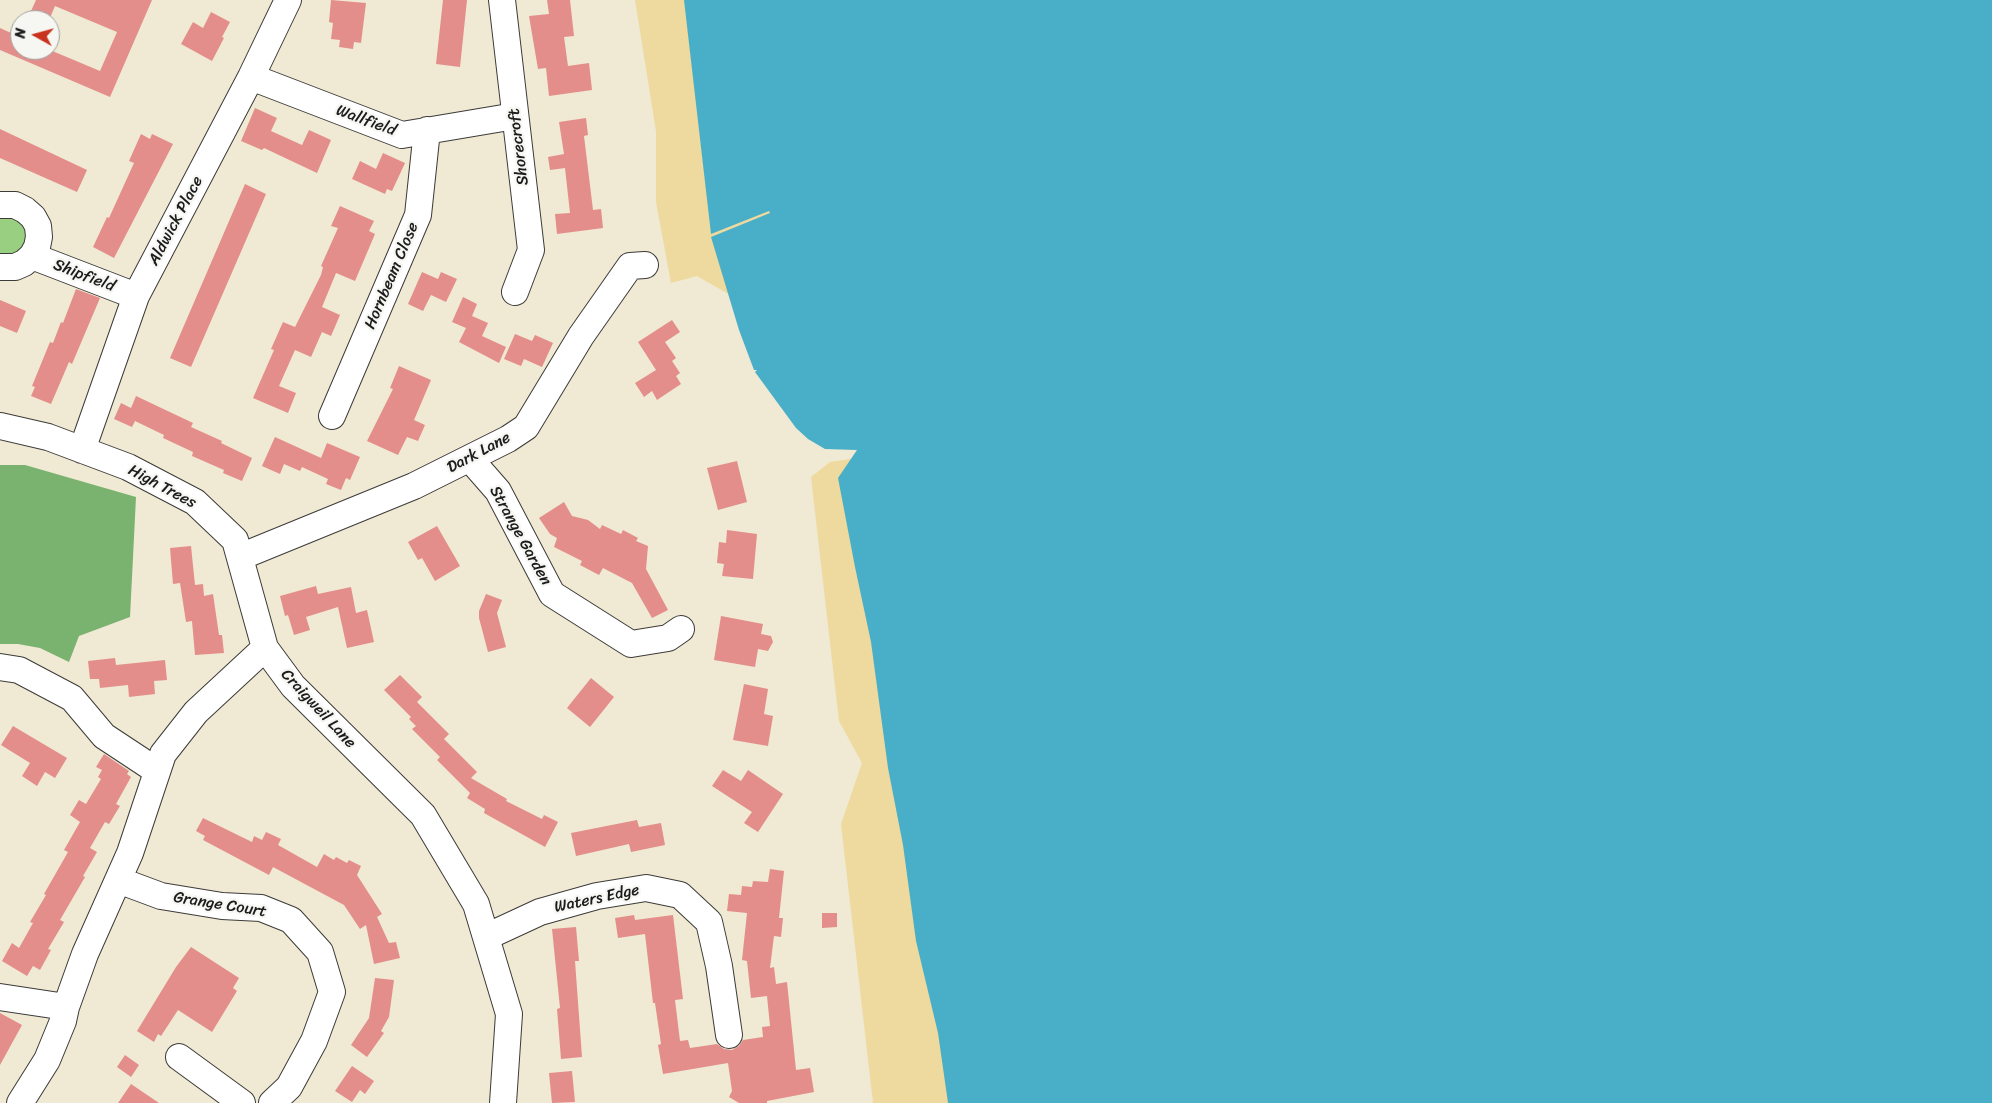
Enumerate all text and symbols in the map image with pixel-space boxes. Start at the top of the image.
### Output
north arrow [10,10,60,60]
text: N [8,27,34,40]
street label: Wallfield [333,101,399,141]
street label: Shorecroft [505,107,533,187]
street label: Aldwick Place [144,173,208,269]
street label: Hornbeam Close [361,220,423,332]
street label: Shipfield [51,256,117,296]
street label: Dark Lane [444,428,514,478]
street label: High Trees [125,461,199,513]
street label: Strange Garden [485,483,555,589]
street label: Craigweil Lane [276,665,360,753]
street label: Waters Edge [553,881,641,917]
street label: Grange Court [172,888,268,922]

